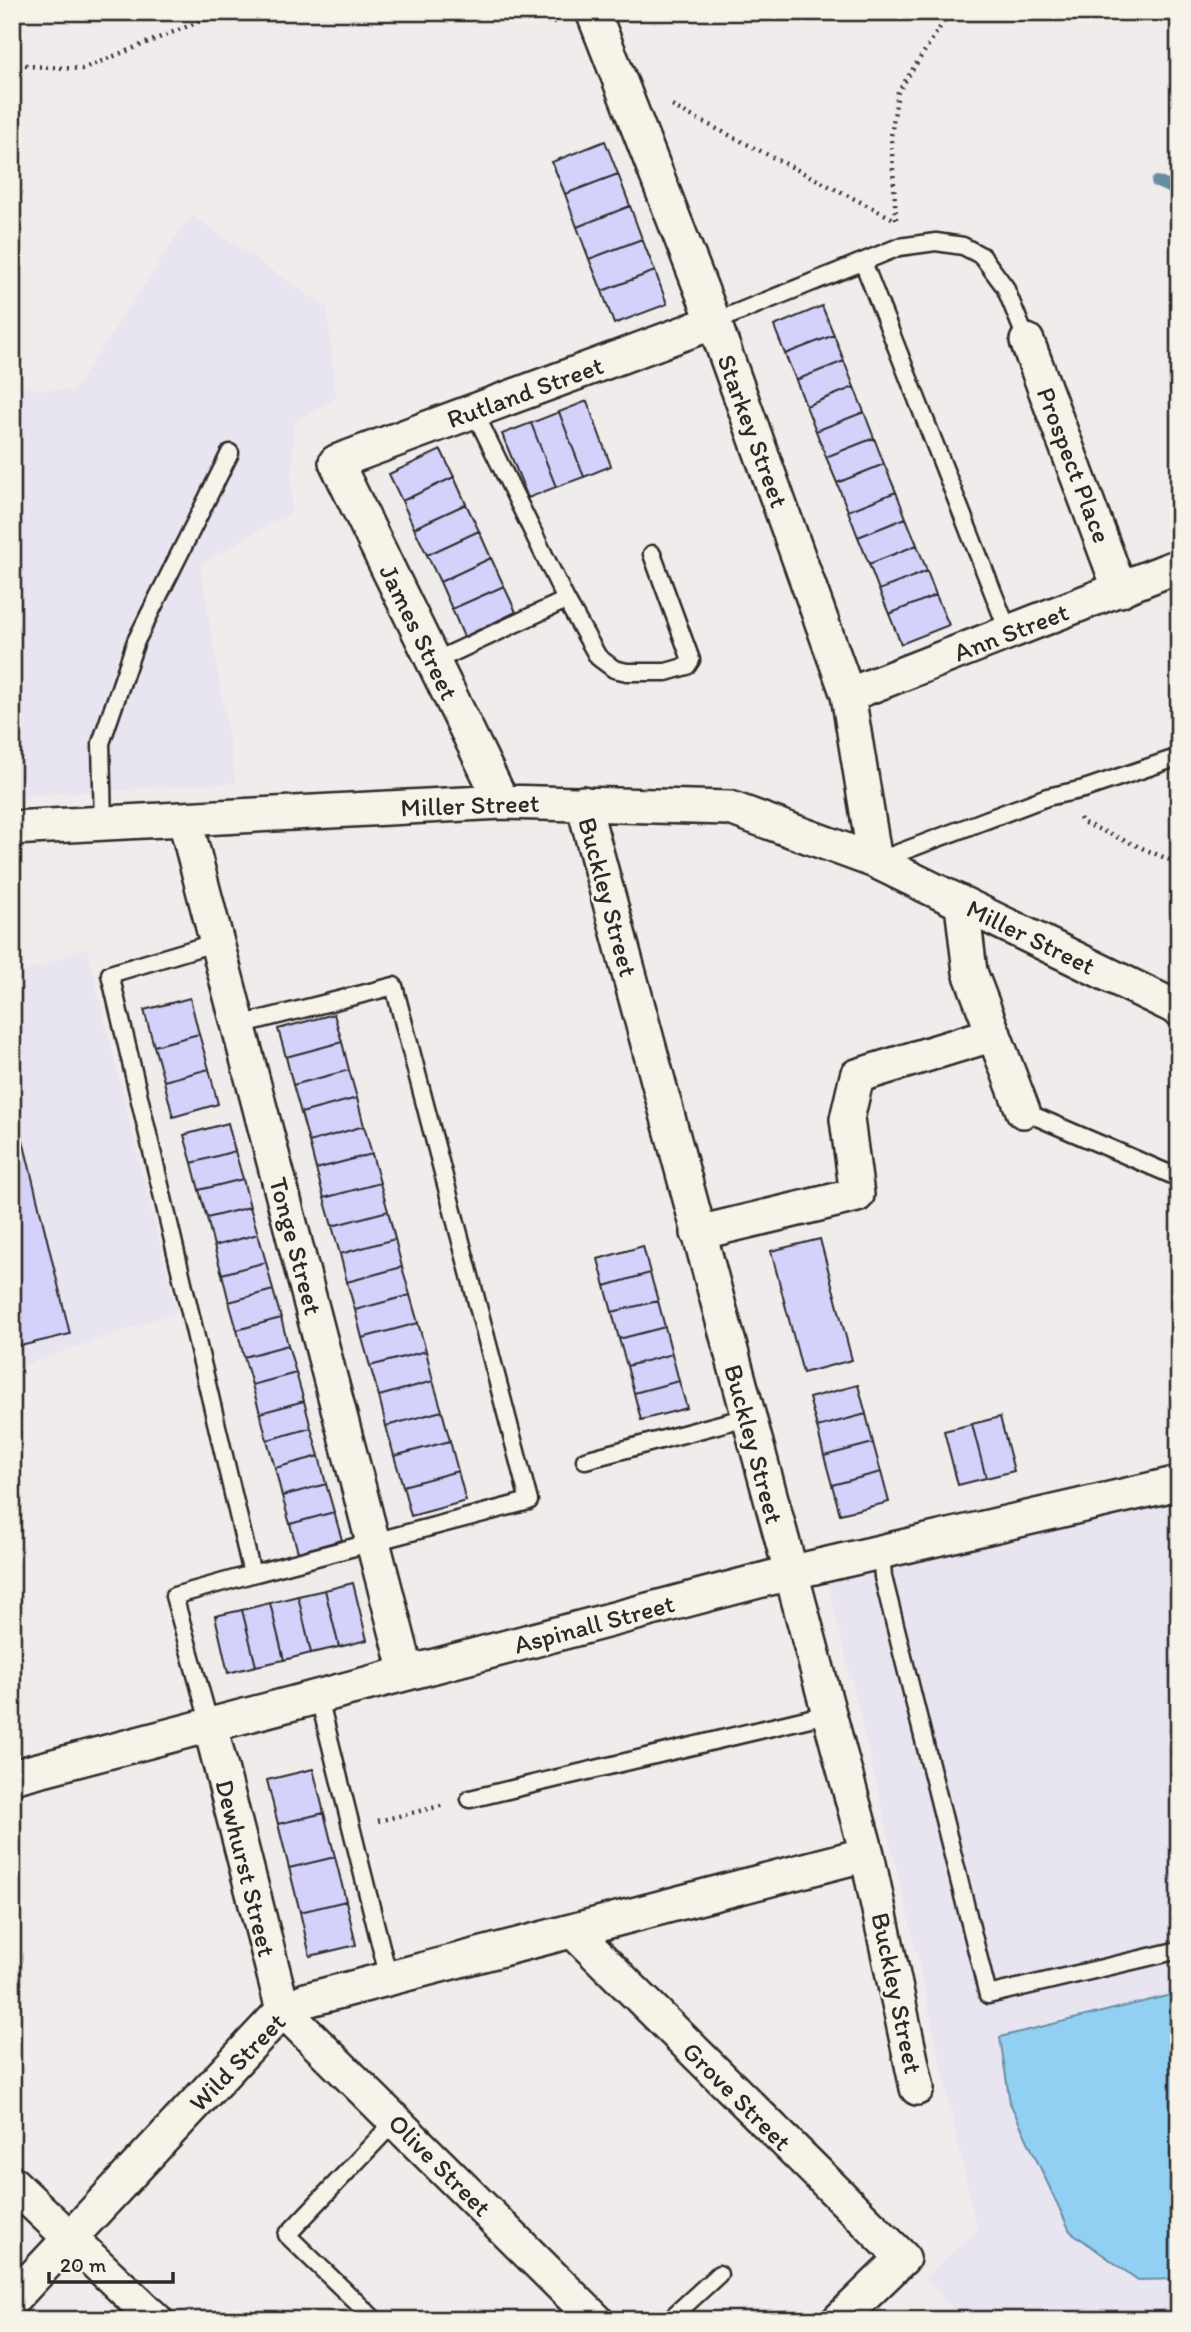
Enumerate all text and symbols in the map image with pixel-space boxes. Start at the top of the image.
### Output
street label: Rutland Street [442,349,608,435]
street label: Starkey Street [710,350,796,512]
street label: Prospect Place [1030,383,1118,547]
street label: James Street [372,559,466,705]
street label: Ann Street [949,595,1073,668]
street label: Miller Street [400,787,540,823]
street label: Buckley Street [571,814,645,980]
street label: Miller Street [961,892,1101,982]
street label: Tonge Street [262,1174,330,1318]
street label: Buckley Street [717,1361,791,1527]
street label: Aspinall Street [510,1587,678,1661]
street label: Dewhurst Street [209,1776,284,1960]
street label: Buckley Street [864,1910,930,2077]
street label: Wild Street [182,2006,292,2118]
street label: Grove Street [676,2035,798,2157]
street label: Olive Street [382,2107,498,2223]
scale bar [49,2241,173,2285]
text: 20 m [60,2252,107,2277]

